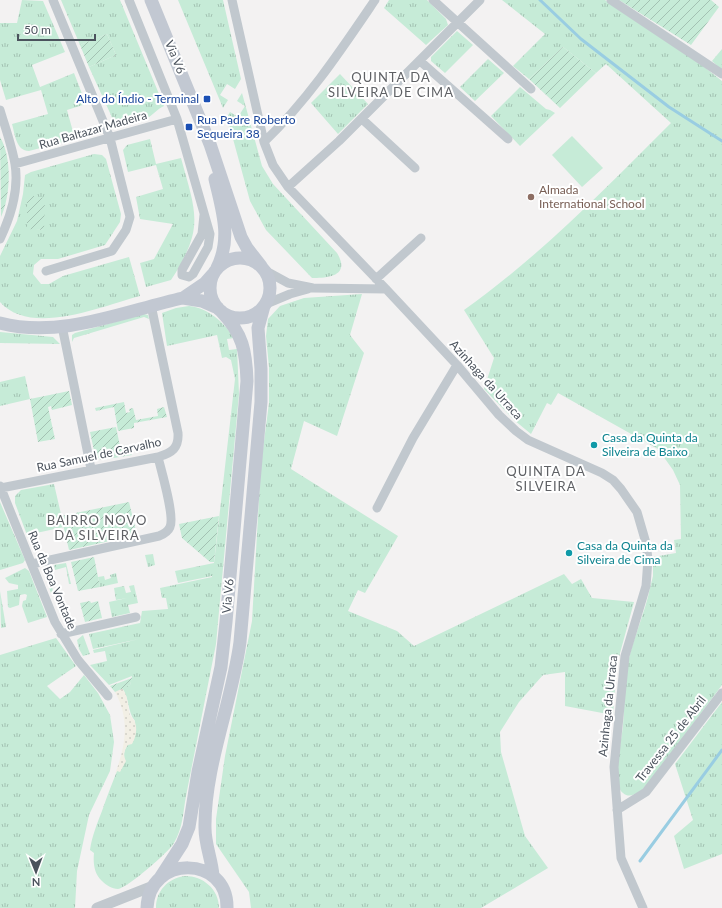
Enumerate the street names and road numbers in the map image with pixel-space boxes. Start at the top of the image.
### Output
street label: Via V6 [162,38,189,76]
street label: Rua Baltazar Madeira [37,107,149,152]
street label: Azinhaga da Urraca [447,337,526,423]
street label: Rua Samuel de Carvalho [35,434,163,475]
street label: Rua da Boa Vontade [25,528,80,631]
street label: Via V6 [219,578,236,614]
street label: Azinhaga da Urraca [595,655,620,757]
street label: Travessa 25 de Abril [632,693,709,785]

